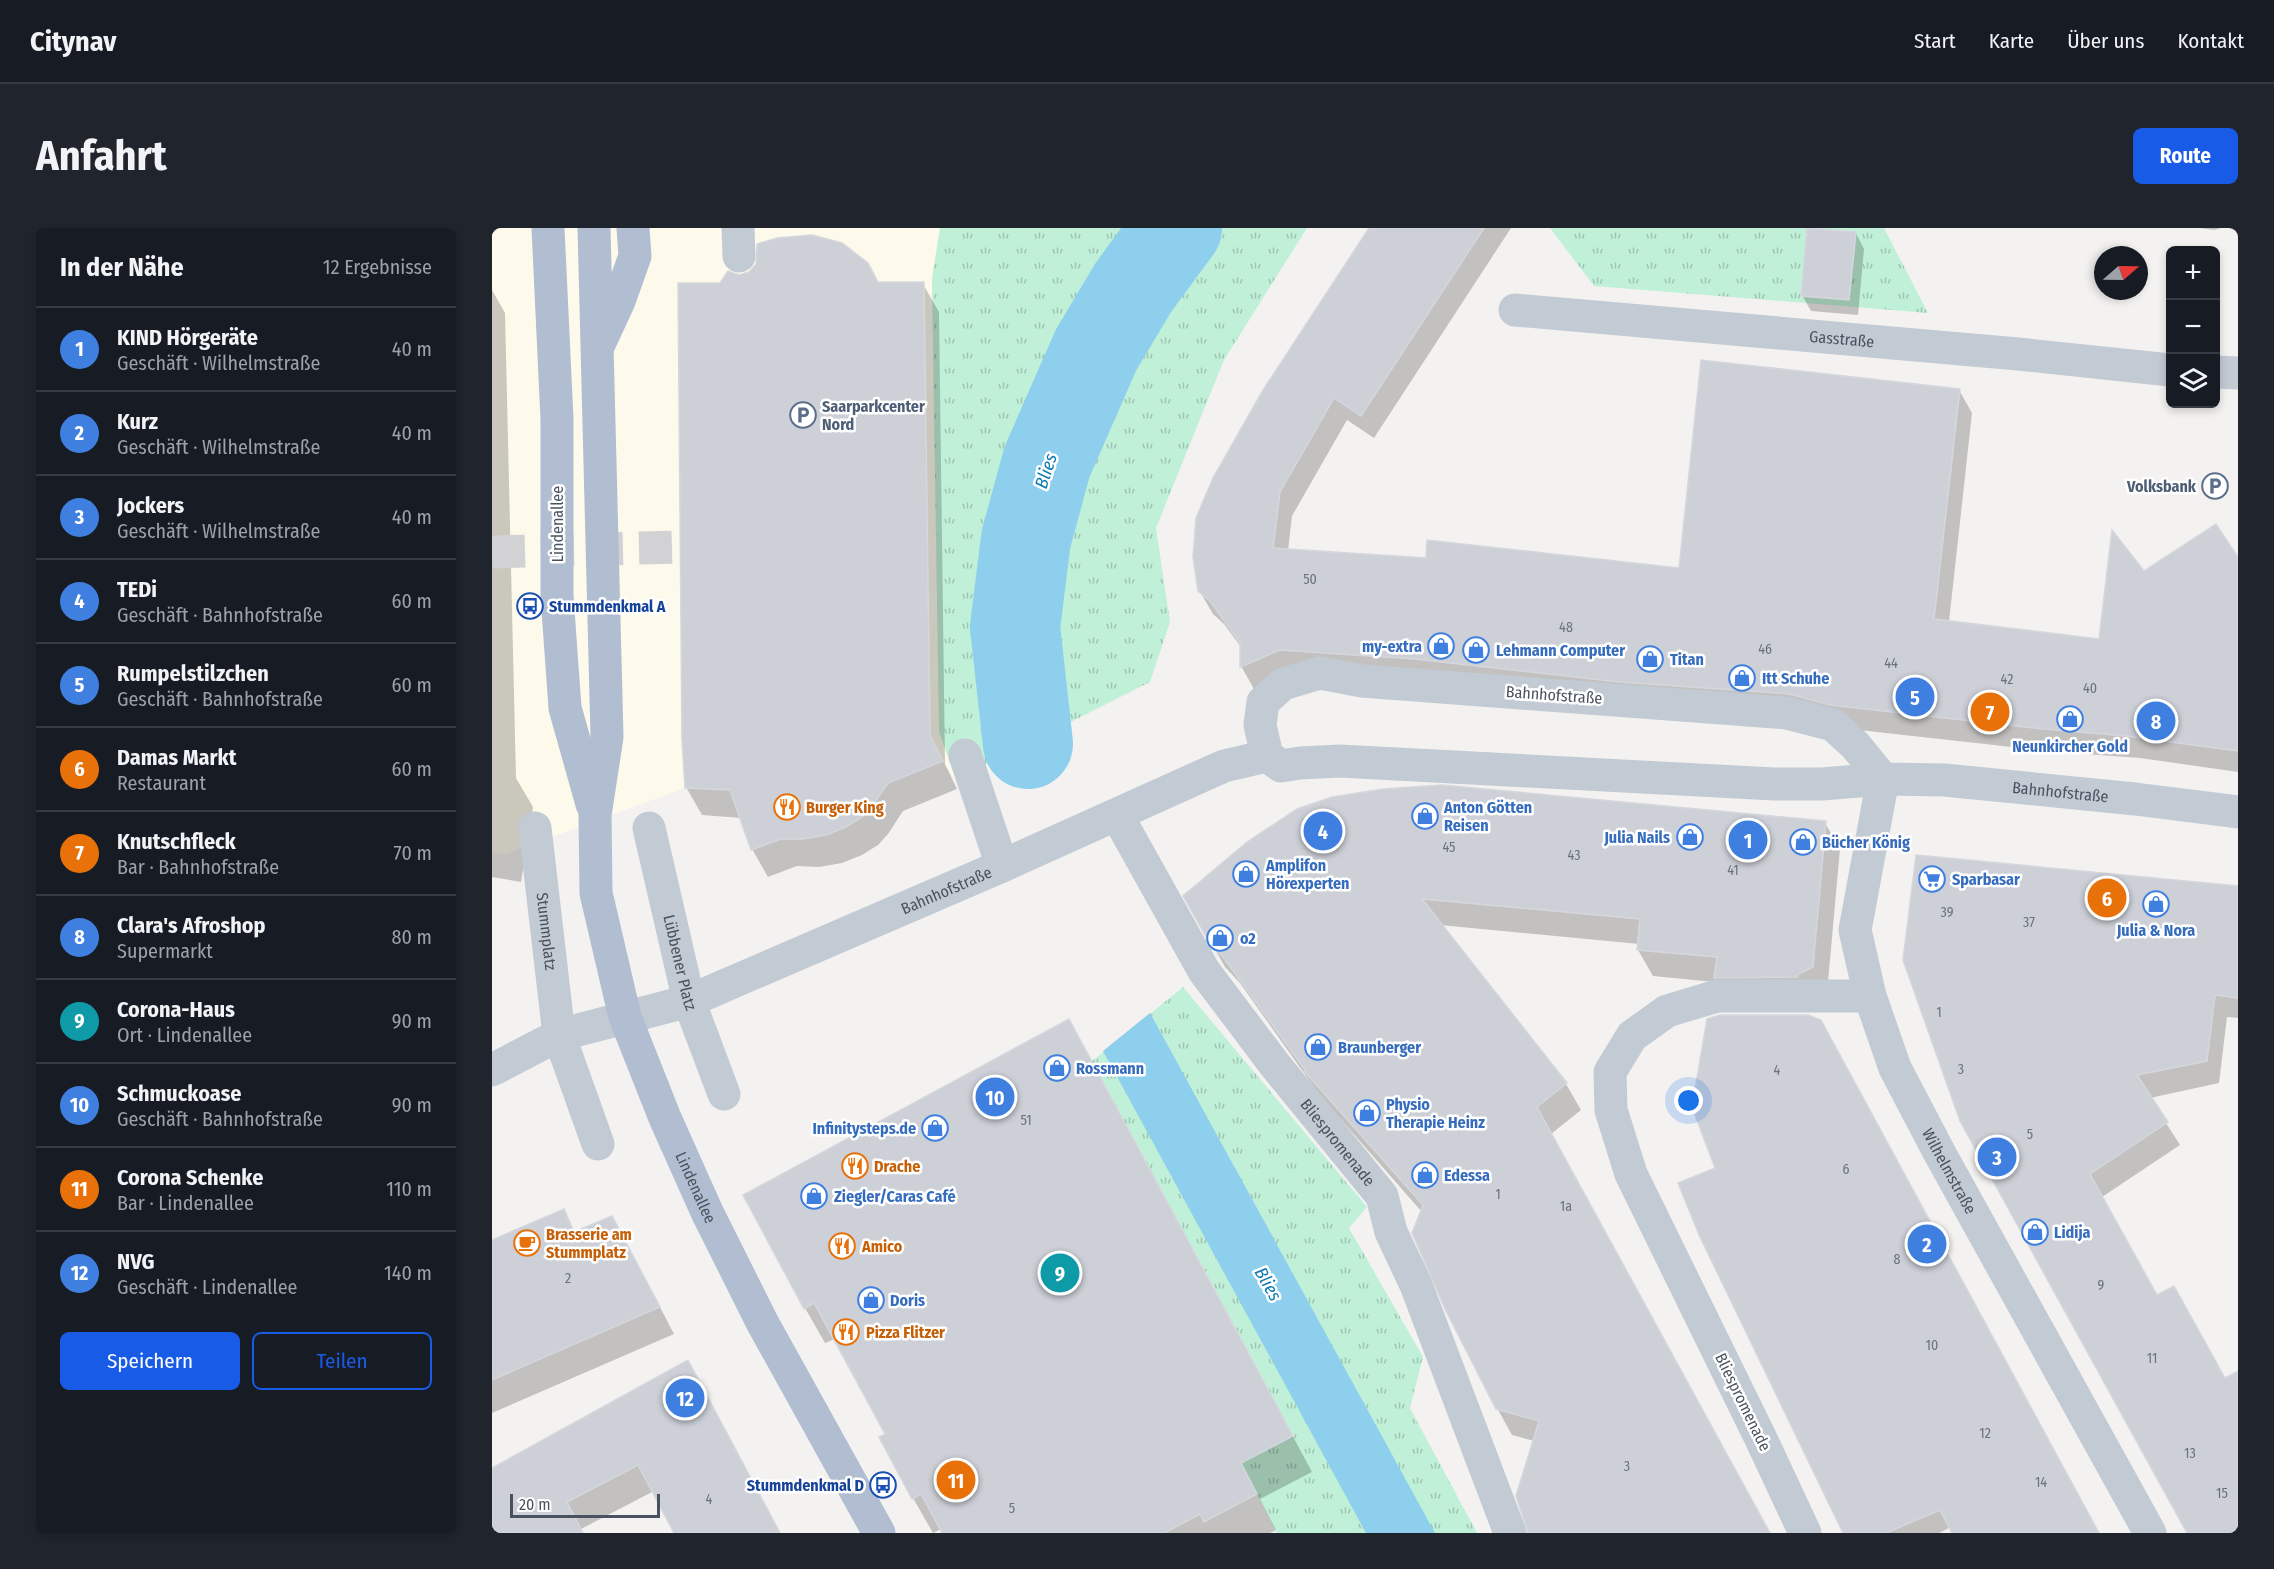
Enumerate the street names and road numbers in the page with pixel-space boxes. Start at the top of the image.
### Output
street label: Gasstraße [1809,326,1875,351]
street label: Lindenallee [548,486,567,562]
street label: Bahnhofstraße [1505,682,1603,708]
street label: Bahnhofstraße [2011,777,2109,806]
street label: Bahnhofstraße [898,862,994,918]
street label: Stummplatz [533,891,561,971]
street label: Lübbener Platz [660,913,701,1013]
street label: Bliespromenade [1297,1095,1379,1190]
street label: Wilhelmstraße [1919,1125,1981,1217]
street label: Lindenallee [672,1149,721,1226]
street label: Bliespromenade [1711,1350,1775,1454]

